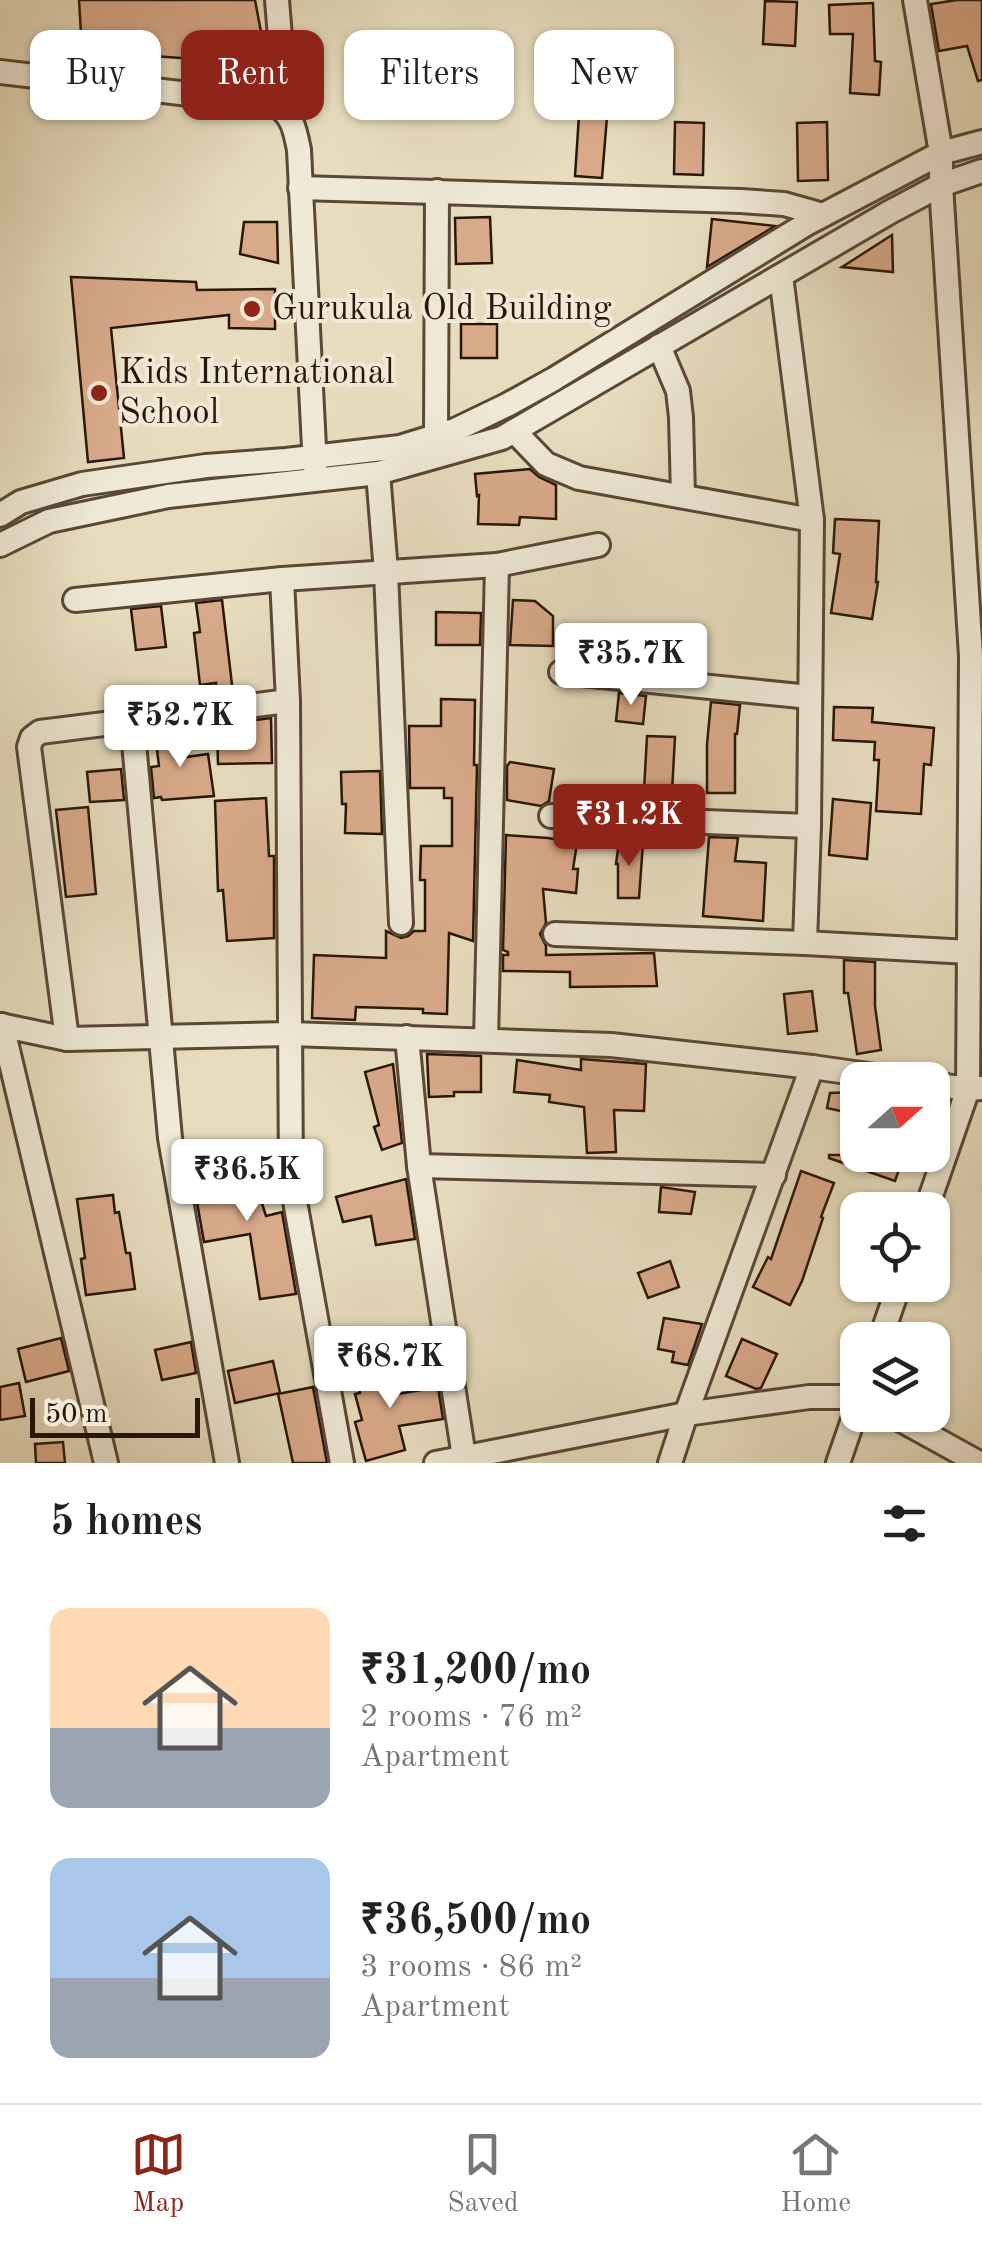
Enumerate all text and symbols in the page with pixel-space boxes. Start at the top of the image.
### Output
chip: Buy [30,30,161,120]
chip: Rent [181,30,324,120]
chip: Filters [344,30,514,120]
chip: New [534,30,674,120]
place label: Gurukula Old Building [272,292,612,327]
marker: Gurukula Old Building [241,298,263,320]
place label: Kids International School [119,356,394,431]
marker: Kids International School [88,382,110,404]
pin: ₹35.7K [550,623,712,708]
text: ₹35.7K [577,639,685,671]
pin: ₹52.7K [99,685,261,770]
text: ₹52.7K [126,701,234,733]
pin: ₹31.2K [548,784,710,869]
text: ₹31.2K [575,800,683,832]
north arrow [840,1062,950,1172]
map controls [840,1062,950,1432]
pin: ₹36.5K [166,1139,328,1224]
text: ₹36.5K [193,1155,301,1187]
button: locate [840,1192,950,1302]
button: layers [840,1322,950,1432]
pin: ₹68.7K [309,1326,471,1411]
text: ₹68.7K [336,1342,444,1374]
scale bar [30,1393,200,1438]
text: 50 m [45,1401,108,1429]
icon: filters [877,1496,932,1551]
text: 5 homes [50,1502,202,1544]
icon: home [130,1648,250,1768]
text: ₹31,200/mo [360,1651,591,1693]
text: 2 rooms · 76 m² [360,1702,582,1734]
text: Apartment [360,1742,510,1774]
icon: home [130,1898,250,2018]
text: ₹36,500/mo [360,1901,591,1943]
text: 3 rooms · 86 m² [360,1952,582,1984]
text: Apartment [360,1992,510,2024]
tab: Map [131,2127,186,2222]
tab: Saved [447,2127,519,2222]
tab: Home [780,2127,851,2222]

